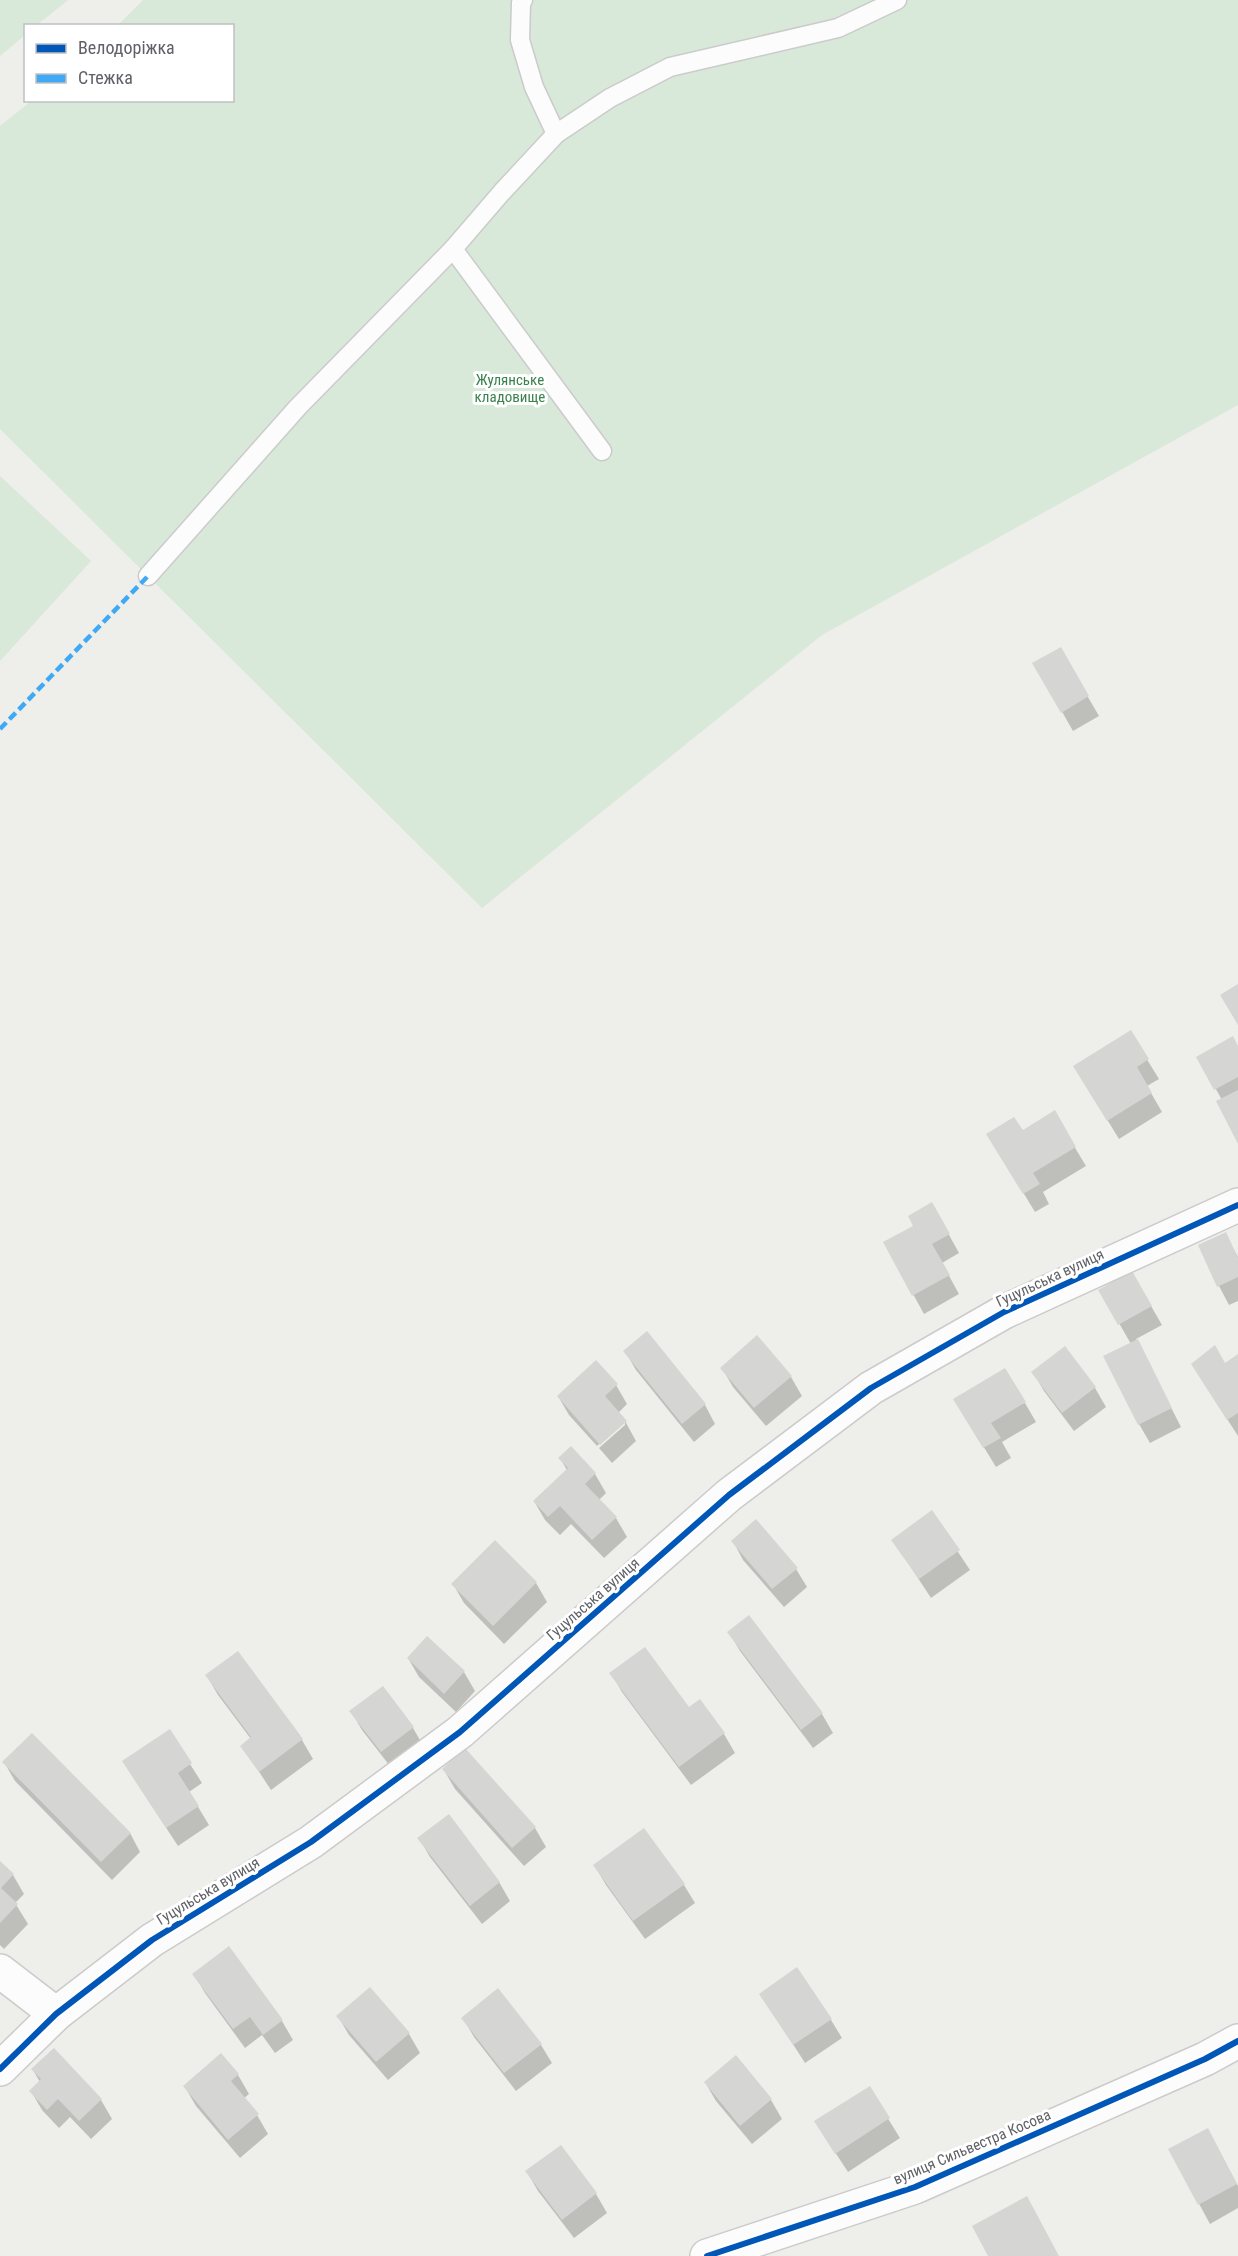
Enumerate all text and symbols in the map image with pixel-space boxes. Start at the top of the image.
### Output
legend [24,24,234,102]
text: Велодоріжка [78,37,175,58]
text: Стежка [78,67,133,88]
park label: Жулянське кладовище [475,371,545,406]
street label: Гуцульська вулиця [993,1245,1107,1311]
street label: Гуцульська вулиця [543,1554,643,1644]
street label: Гуцульська вулиця [153,1853,263,1929]
street label: вулиця Сильвестра Косова [891,2106,1053,2188]

